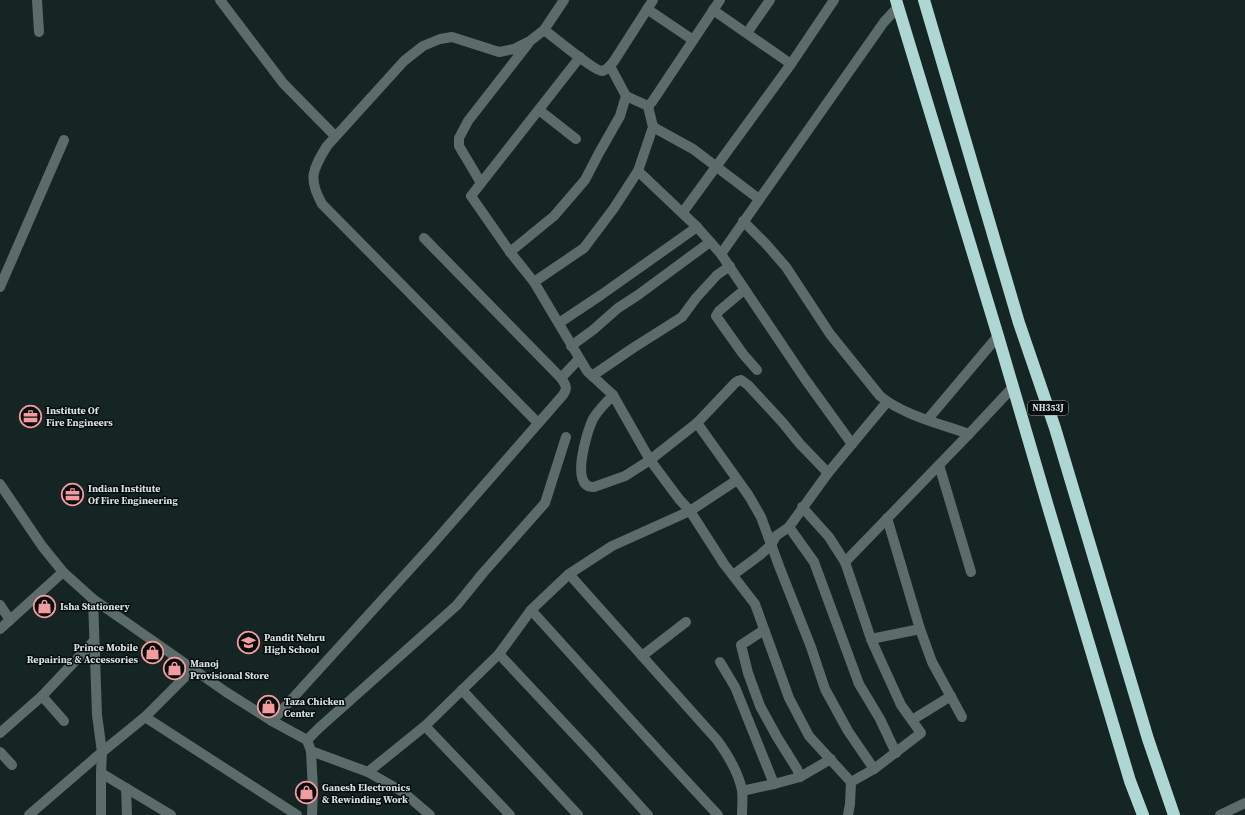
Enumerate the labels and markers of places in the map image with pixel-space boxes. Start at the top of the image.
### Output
office icon: Institute Of Fire Engineers [17,403,43,429]
place label: Institute Of Fire Engineers [46,404,113,429]
office icon: Indian Institute Of Fire Engineering [60,481,86,507]
place label: Indian Institute Of Fire Engineering [88,482,179,507]
shop icon: Isha Stationery [32,593,58,619]
place label: Isha Stationery [60,600,130,613]
school or university icon: Pandit Nehru High School [235,630,261,656]
place label: Pandit Nehru High School [264,631,325,656]
shop icon: Prince Mobile Repairing & Accessories [140,640,166,666]
place label: Prince Mobile Repairing & Accessories [27,641,138,666]
shop icon: Manoj Provisional Store [162,656,188,682]
place label: Manoj Provisional Store [190,657,269,682]
shop icon: Taza Chicken Center [255,694,281,720]
place label: Taza Chicken Center [284,695,345,720]
shop icon: Ganesh Electronics & Rewinding Work [294,780,320,806]
place label: Ganesh Electronics & Rewinding Work [322,781,411,806]

